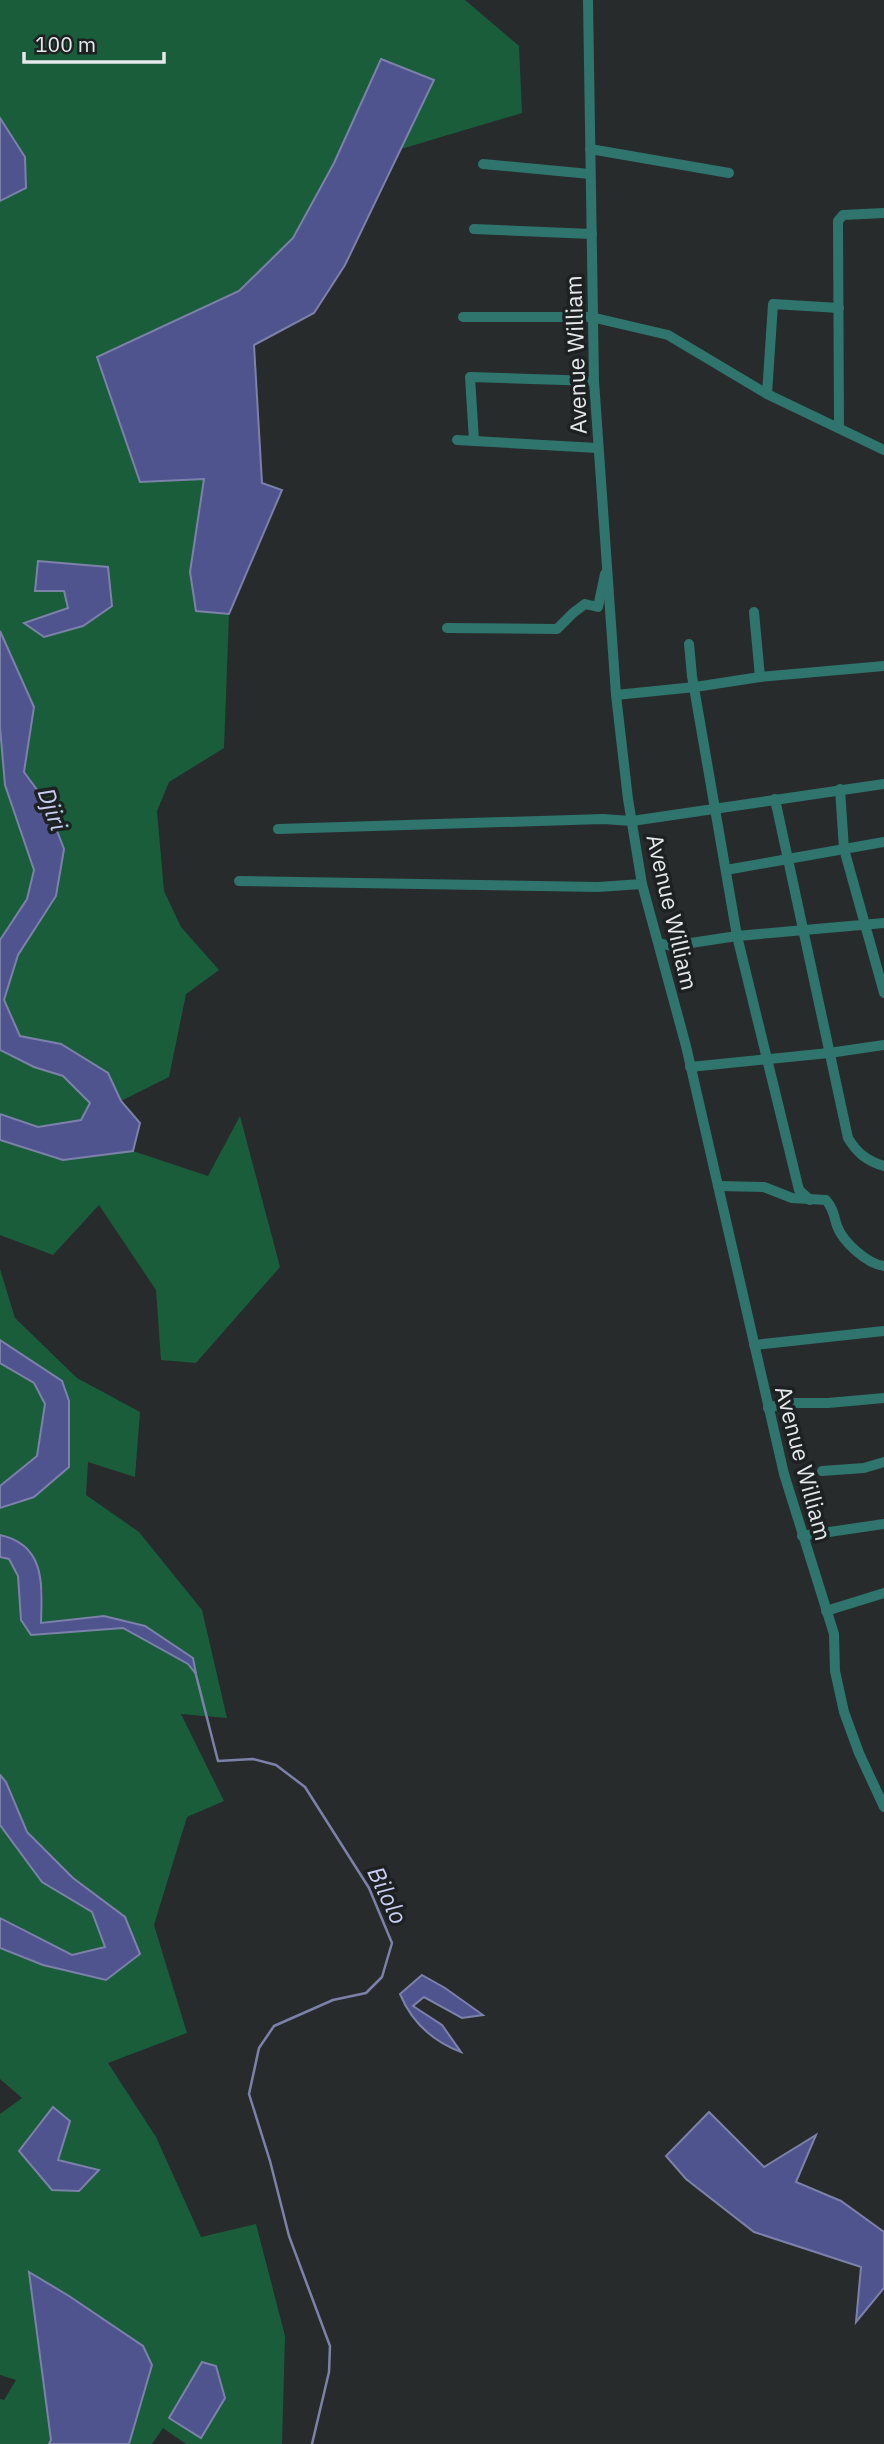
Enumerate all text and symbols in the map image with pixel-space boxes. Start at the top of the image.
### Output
scale bar [24,21,164,65]
text: 100 m [35,30,96,58]
street label: Avenue William [557,275,593,435]
water label: Djiri [31,783,76,835]
street label: Avenue William [641,831,705,993]
street label: Avenue William [769,1382,839,1544]
water label: Bilolo [360,1861,416,1929]

